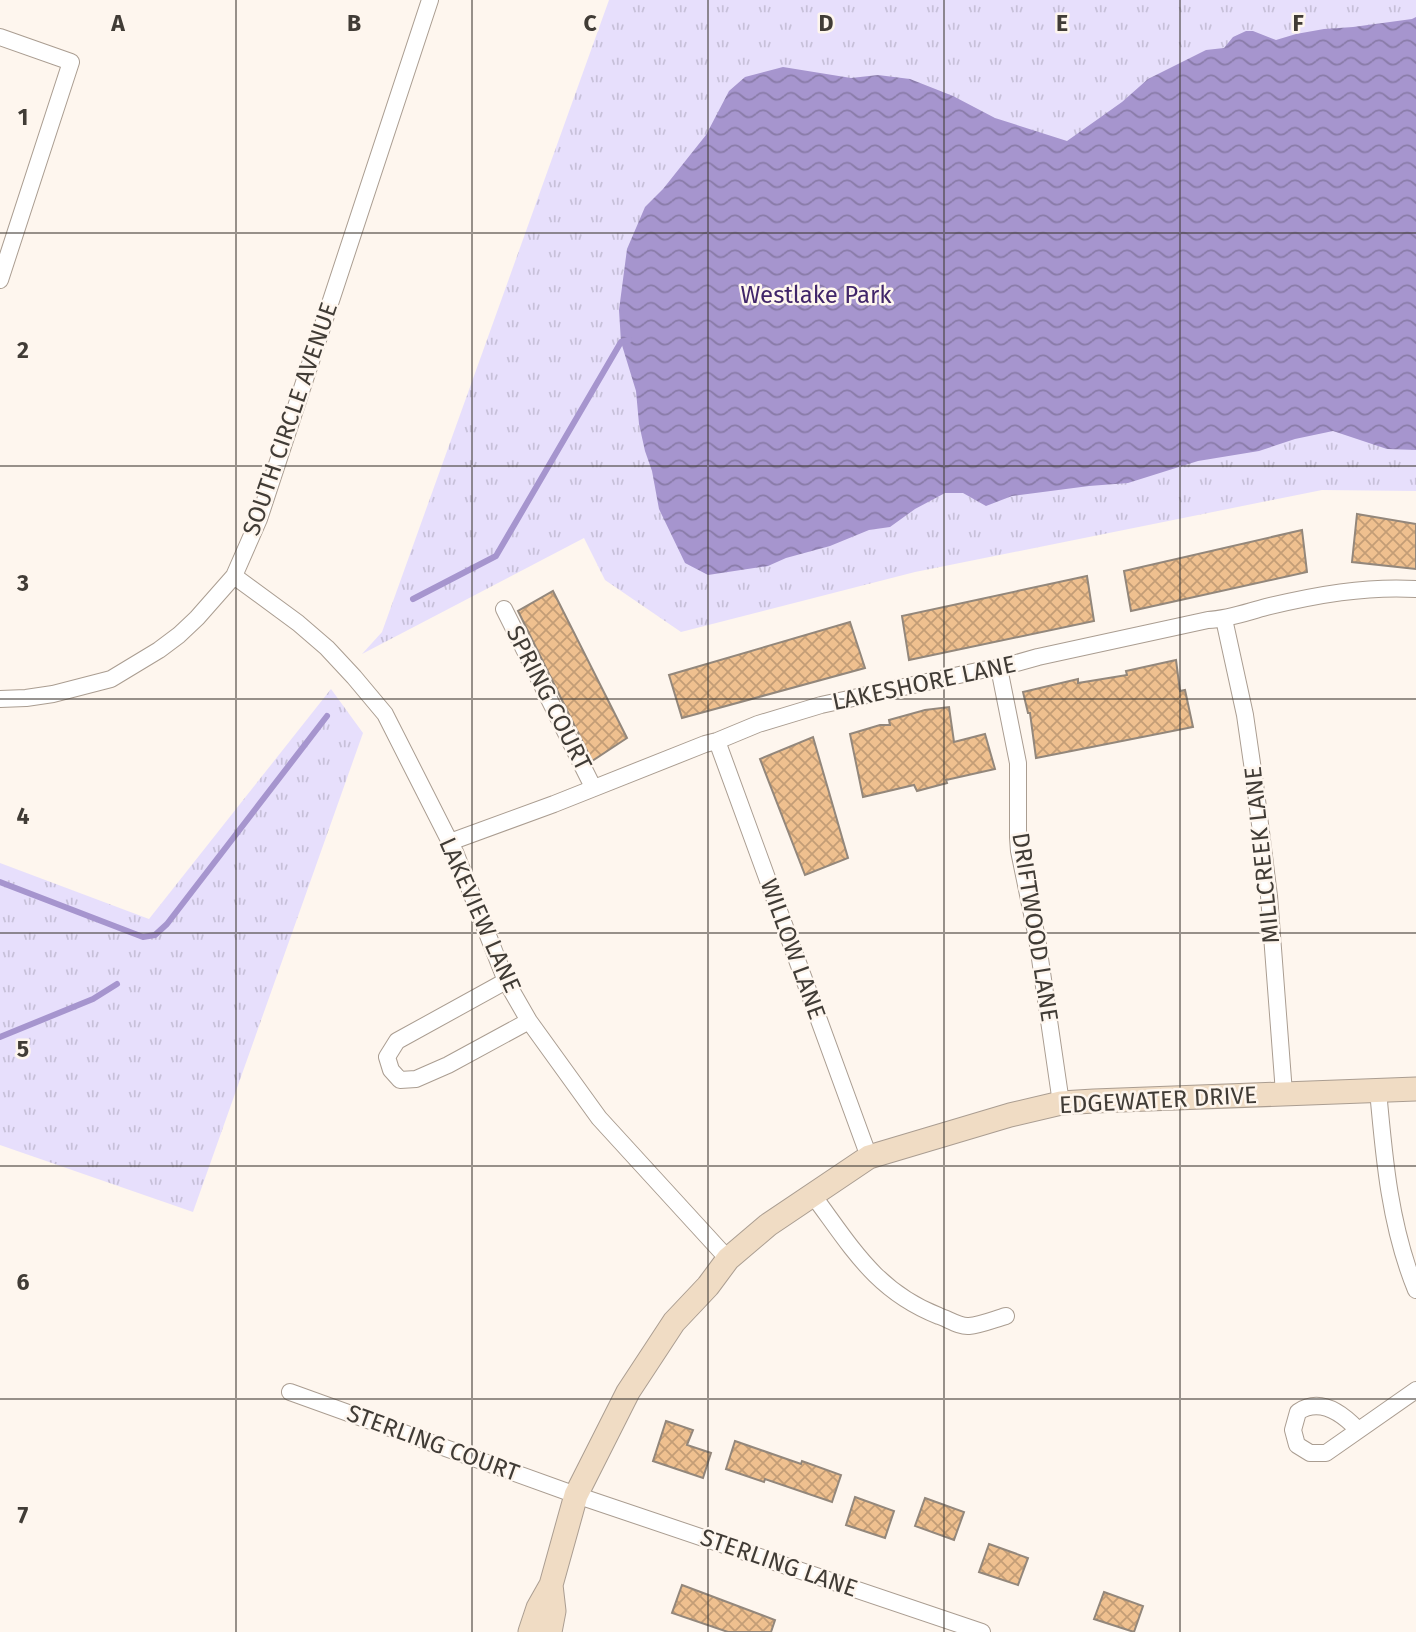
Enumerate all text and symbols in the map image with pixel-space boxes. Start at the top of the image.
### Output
text: A [110,9,125,37]
text: B [347,9,361,37]
text: C [583,9,597,37]
text: D [819,9,834,37]
text: E [1056,9,1068,37]
text: F [1292,9,1304,37]
text: 1 [18,103,28,131]
park label: Westlake Park [740,281,892,309]
street label: SOUTH CIRCLE AVENUE [237,299,343,539]
text: 2 [17,336,29,364]
text: 3 [16,569,29,597]
street label: SPRING COURT [501,621,598,775]
street label: LAKESHORE LANE [830,650,1018,716]
street label: MILLCREEK LANE [1239,765,1285,945]
text: 4 [17,802,30,830]
street label: DRIFTWOOD LANE [1006,830,1064,1024]
street label: LAKEVIEW LANE [433,833,527,997]
street label: WILLOW LANE [755,875,831,1023]
text: 5 [17,1035,29,1063]
street label: EDGEWATER DRIVE [1058,1081,1258,1119]
text: 6 [17,1268,30,1296]
street label: STERLING COURT [343,1399,523,1487]
text: 7 [18,1501,29,1529]
street label: STERLING LANE [697,1523,861,1603]

